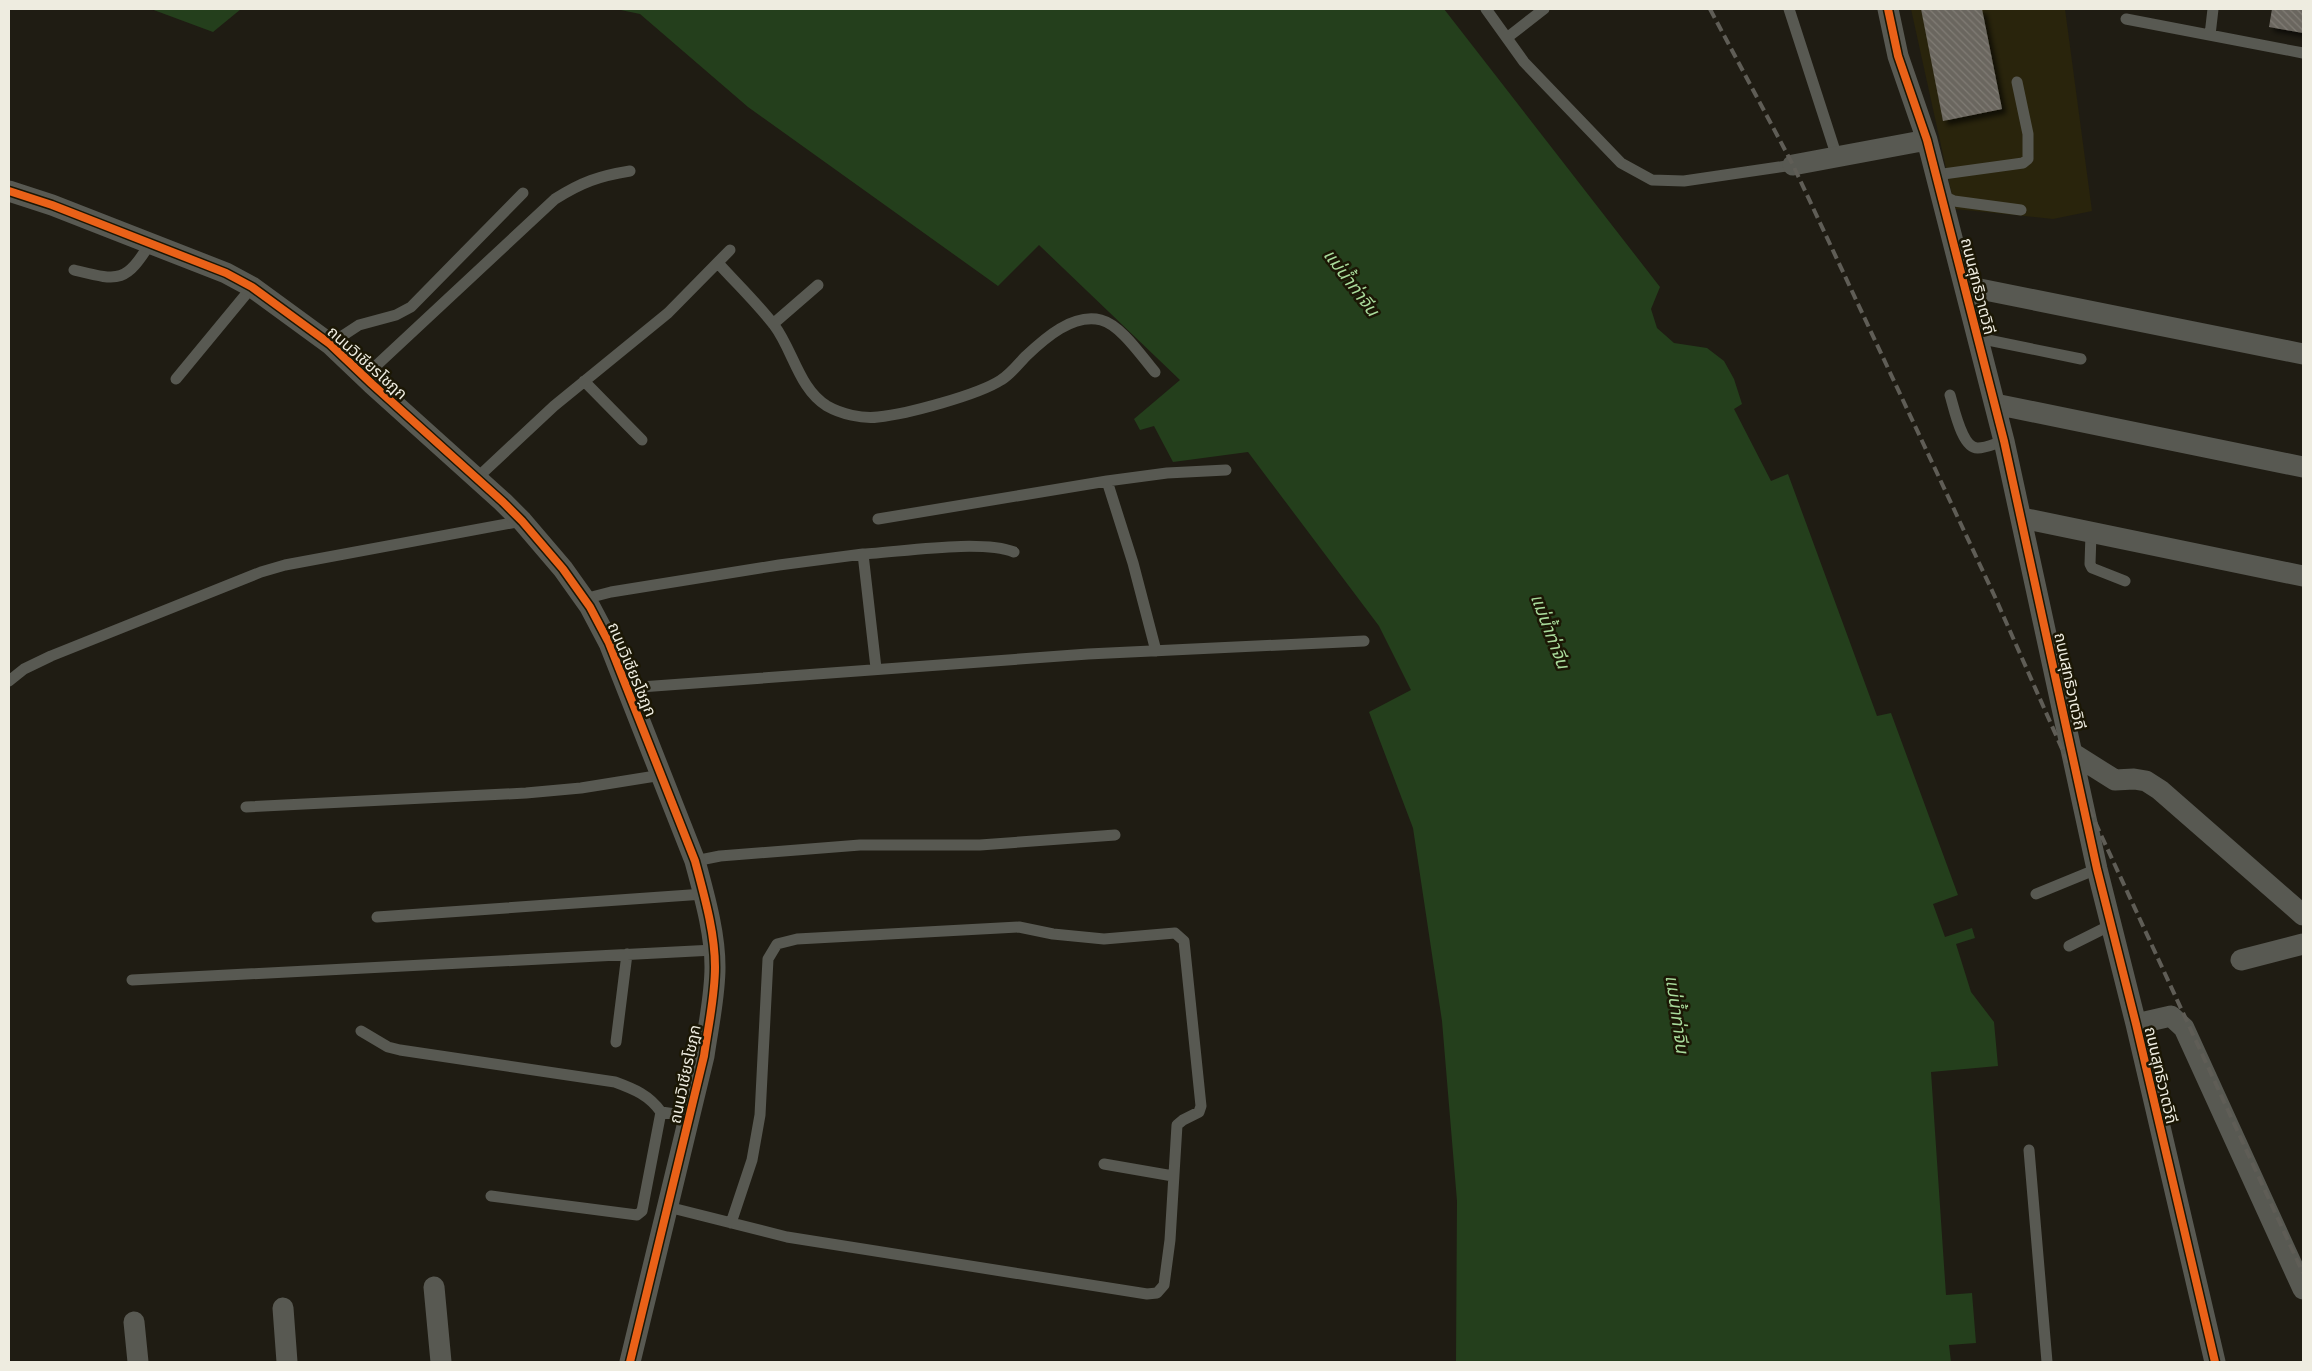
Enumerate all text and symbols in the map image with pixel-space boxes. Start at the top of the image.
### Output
street label: ถนนสุทธิวาตวิถี [1957,236,2000,337]
water label: แม่น้ำท่าจีน [1320,243,1386,321]
street label: ถนนวิเชียรโชฎก [324,321,412,403]
water label: แม่น้ำท่าจีน [1527,590,1577,672]
street label: ถนนวิเชียรโชฎก [605,619,661,719]
street label: ถนนสุทธิวาตวิถี [2050,631,2091,732]
water label: แม่น้ำท่าจีน [1662,973,1695,1055]
street label: ถนนวิเชียรโชฎก [664,1023,704,1125]
street label: ถนนสุทธิวาตวิถี [2141,1025,2182,1126]

